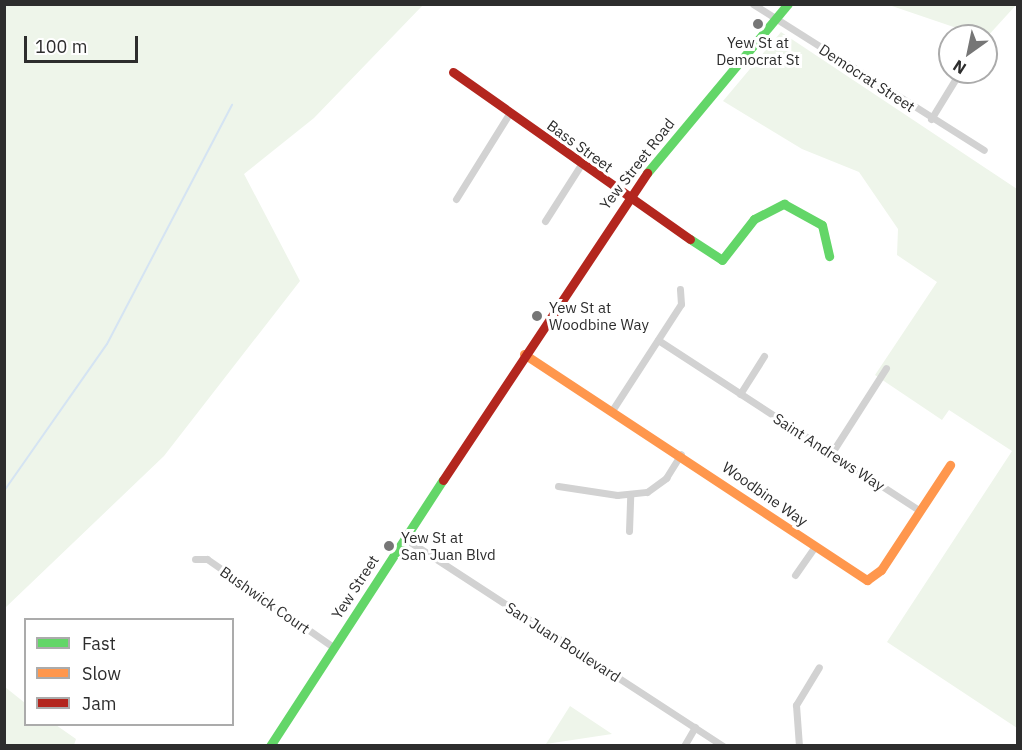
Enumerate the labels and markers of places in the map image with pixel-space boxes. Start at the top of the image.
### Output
marker: Yew St at Democrat St [751,17,765,31]
place label: Yew St at Democrat St [716,33,800,68]
place label: Yew St at Woodbine Way [549,298,649,333]
marker: Yew St at Woodbine Way [530,309,544,323]
place label: Yew St at San Juan Blvd [401,528,496,563]
marker: Yew St at San Juan Blvd [382,539,396,553]

